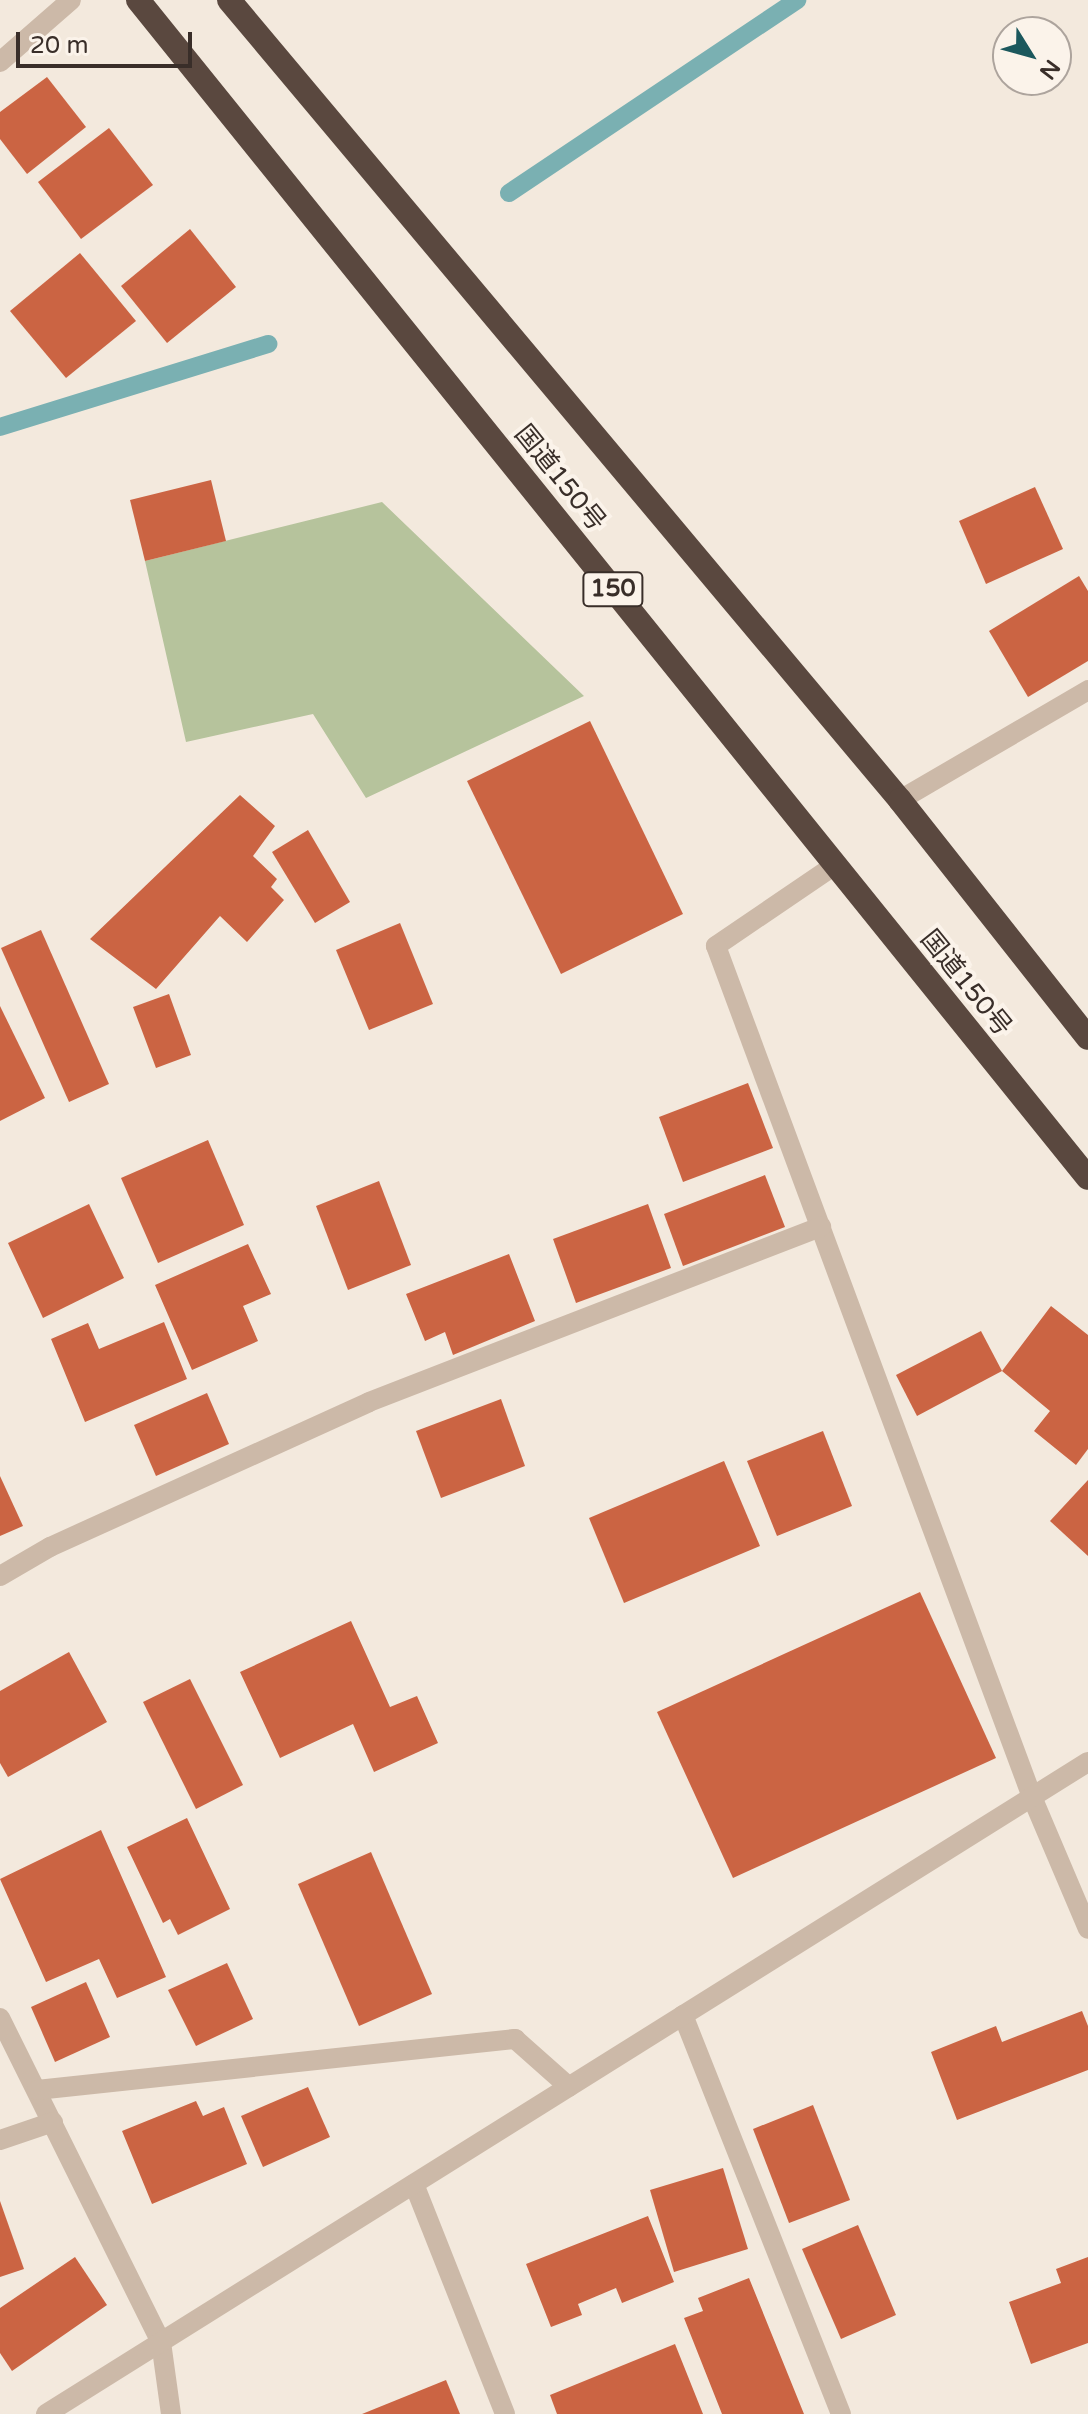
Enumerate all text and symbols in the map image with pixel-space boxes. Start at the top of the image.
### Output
scale bar [20,16,196,66]
north arrow [992,16,1072,96]
text: 20 m [30,31,88,60]
text: N [1034,54,1065,84]
street label: 国道150号 [508,419,612,537]
road number: 150 [581,569,645,609]
street label: 国道150号 [914,924,1018,1042]

